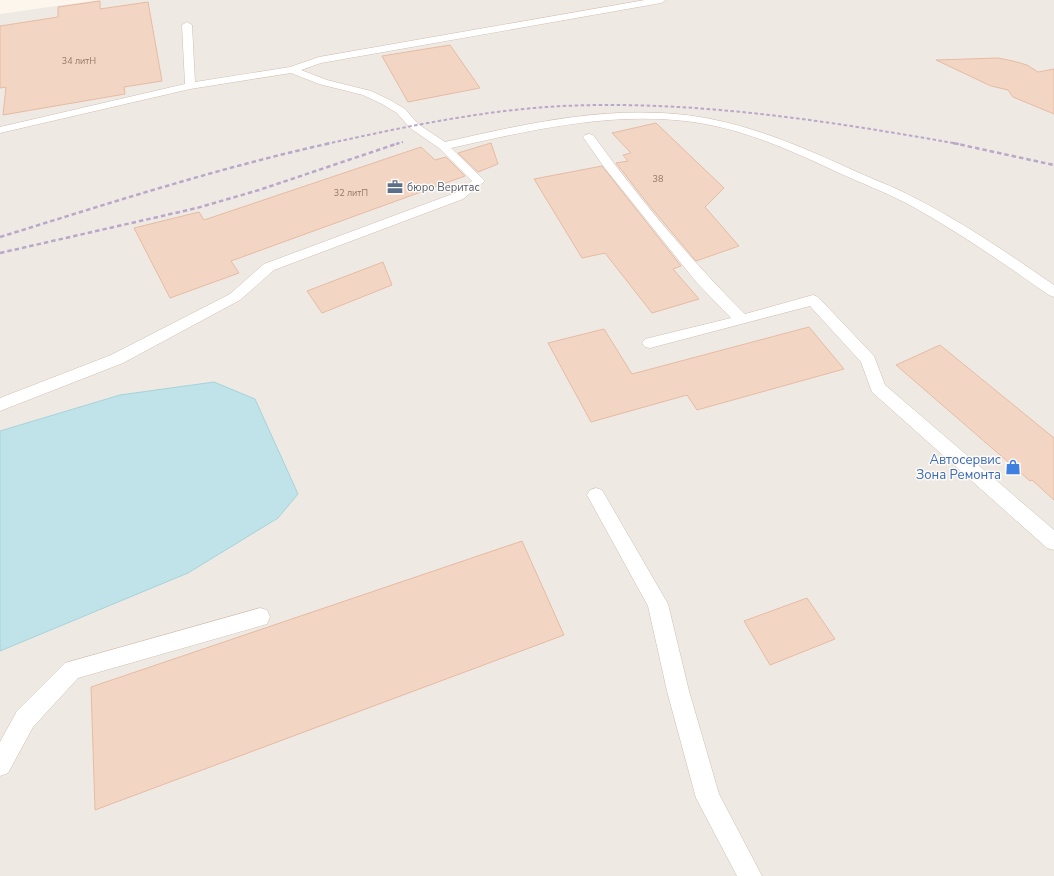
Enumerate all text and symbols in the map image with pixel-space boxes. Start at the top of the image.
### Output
house number: 34 литН [62,55,96,67]
house number: 38 [653,173,663,185]
office icon: бюро Веритас [386,178,404,196]
place label: бюро Веритас [407,180,480,195]
house number: 32 литП [334,187,368,199]
place label: Автосервис Зона Ремонта [916,451,1001,484]
shop icon: Автосервис Зона Ремонта [1004,458,1022,476]

